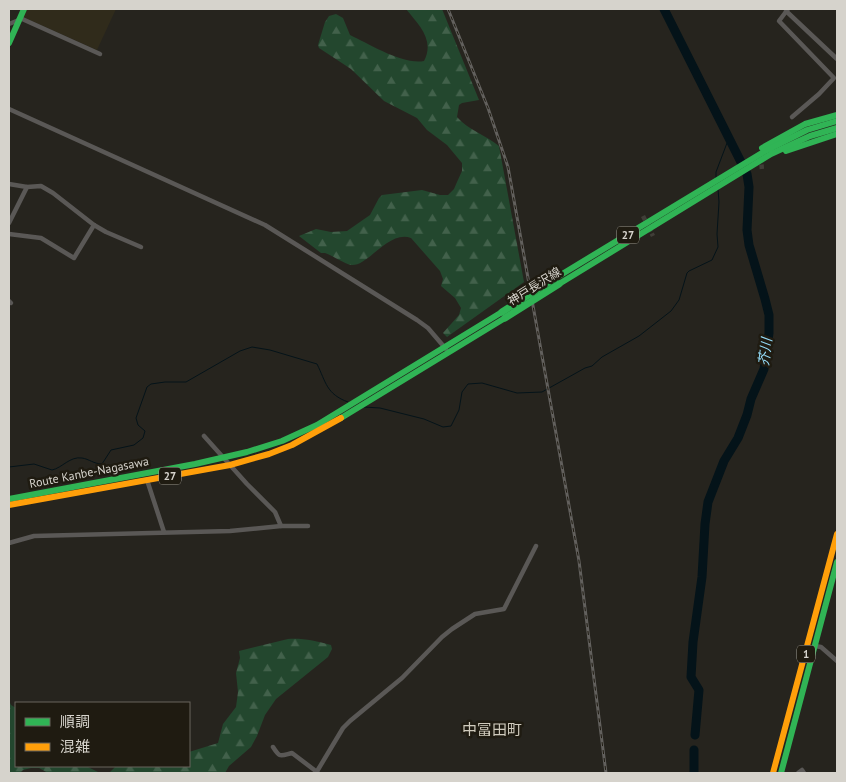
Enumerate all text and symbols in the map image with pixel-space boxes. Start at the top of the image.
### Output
road number: 27 [617,226,639,244]
street label: 神戸長沢線 [505,264,563,308]
water label: 芥川 [754,335,776,367]
street label: Route Kanbe-Nagasawa [28,453,150,491]
road number: 27 [159,468,181,484]
road number: 1 [797,646,815,662]
legend [15,702,190,767]
text: 順調 [60,712,90,731]
district label: 中冨田町 [462,720,522,739]
text: 混雑 [60,737,90,756]

